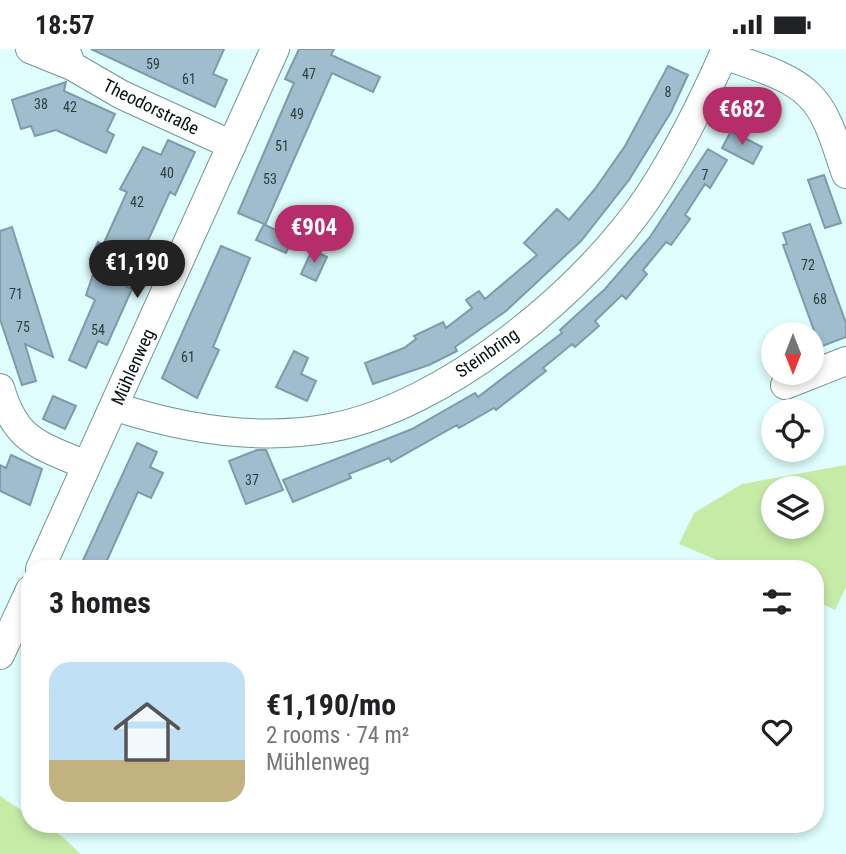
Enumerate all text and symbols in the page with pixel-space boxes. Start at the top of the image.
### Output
text: 18:57 [35,10,95,40]
house number: 59 [146,56,160,72]
house number: 47 [302,66,316,82]
house number: 61 [182,71,196,87]
street label: Theodorstraße [100,74,203,139]
house number: 8 [665,84,672,100]
pin: €682 [701,87,783,147]
house number: 38 [34,96,48,112]
text: €682 [719,96,765,123]
house number: 42 [63,99,77,115]
house number: 49 [290,106,304,122]
house number: 51 [275,138,289,154]
house number: 40 [160,165,174,181]
house number: 7 [702,167,709,183]
house number: 53 [263,171,277,187]
house number: 42 [130,194,144,210]
pin: €904 [273,205,355,265]
text: €904 [291,214,337,241]
pin: €1,190 [80,240,194,300]
text: €1,190 [105,249,169,276]
house number: 72 [801,257,815,273]
house number: 71 [9,286,23,302]
house number: 68 [813,291,827,307]
house number: 75 [16,319,30,335]
house number: 54 [91,322,105,338]
north arrow [761,322,824,385]
map controls [761,322,824,539]
street label: Steinbring [451,323,522,382]
street label: Mühlenweg [106,325,159,408]
house number: 61 [181,349,195,365]
button: locate [761,399,824,462]
house number: 37 [245,472,259,488]
button: layers [761,476,824,539]
icon: filters [758,583,796,621]
text: 3 homes [49,585,151,620]
text: €1,190/mo [266,687,396,722]
icon: home [105,690,189,774]
icon: heart [758,713,796,751]
text: 2 rooms · 74 m² [266,722,409,749]
text: Mühlenweg [266,749,370,776]

